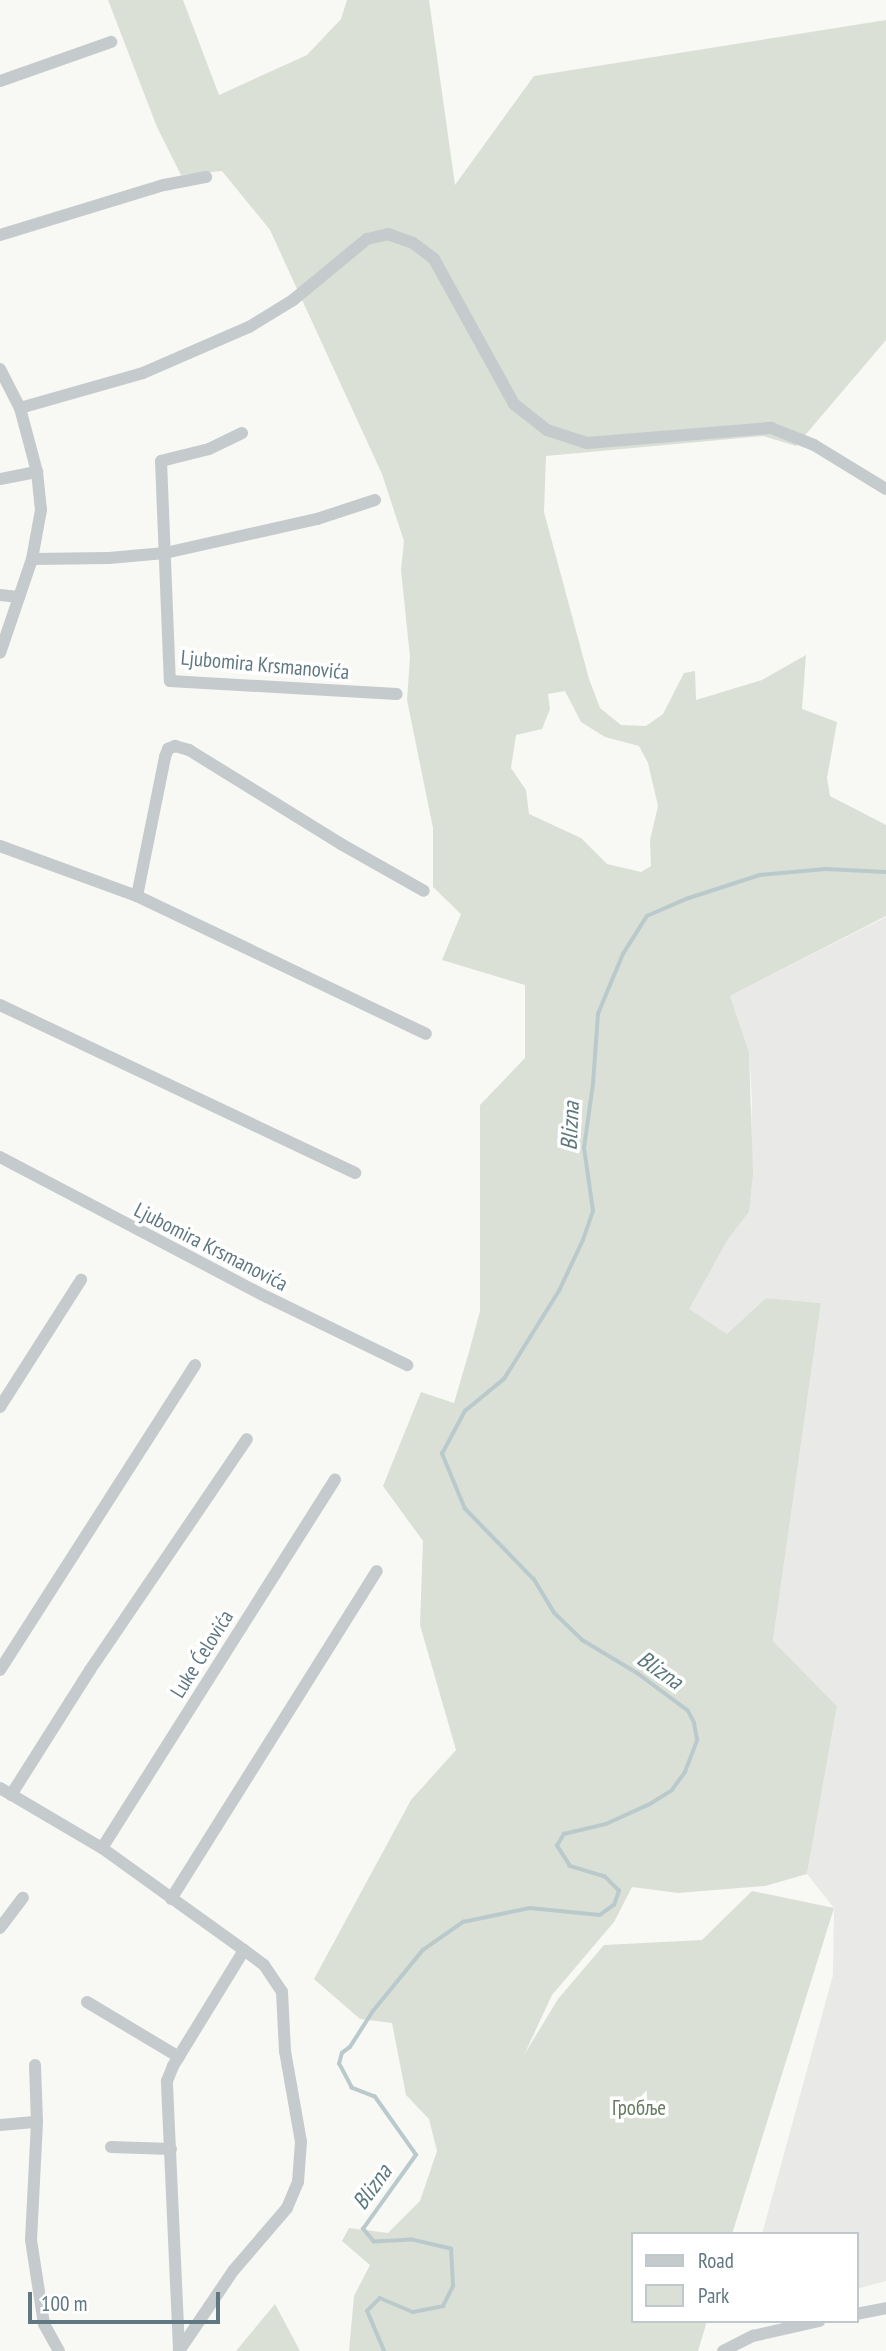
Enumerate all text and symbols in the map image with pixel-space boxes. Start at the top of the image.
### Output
street label: Ljubomira Krsmanovića [180,645,350,685]
water label: Blizna [555,1101,585,1151]
street label: Ljubomira Krsmanovića [130,1197,292,1297]
street label: Luke Ćelovića [165,1605,239,1703]
water label: Blizna [632,1645,688,1695]
park label: Гробље [612,2095,666,2121]
water label: Blizna [347,2159,397,2215]
legend [630,2232,858,2323]
text: Road [698,2247,734,2274]
scale bar [32,2278,224,2322]
text: Park [698,2282,729,2309]
text: 100 m [41,2290,87,2317]

